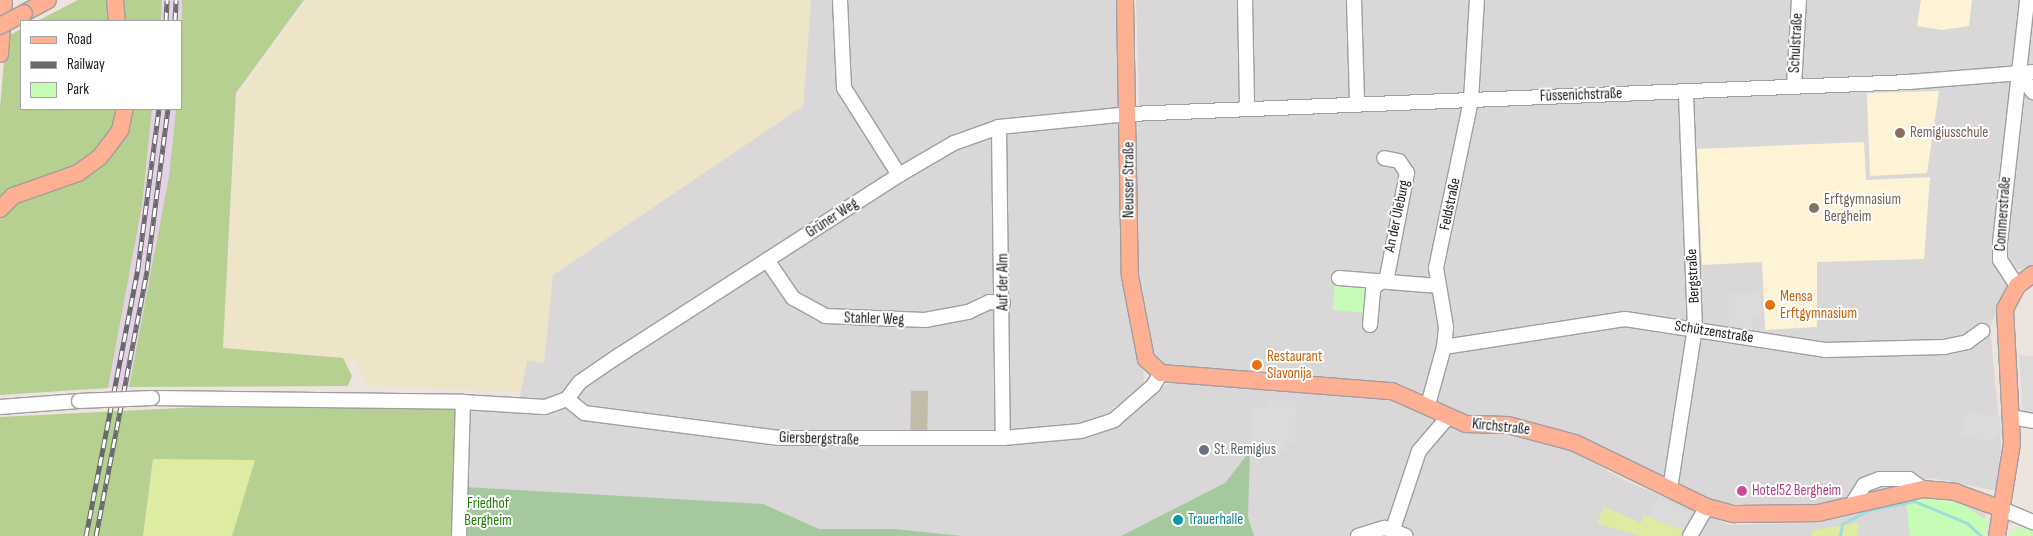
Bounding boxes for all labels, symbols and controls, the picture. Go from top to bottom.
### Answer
street label: Schulstraße [1785,13,1807,73]
legend [20,20,182,110]
text: Road [67,30,92,49]
text: Railway [67,55,105,74]
text: Park [67,80,89,99]
street label: Füssenichstraße [1540,85,1622,105]
place label: Remigiusschule [1910,124,1988,142]
marker: Remigiusschule [1894,127,1906,139]
street label: Neusser Straße [1120,142,1138,218]
street label: Feldstraße [1436,176,1464,232]
street label: Commerstraße [1991,176,2015,252]
street label: An der Üleburg [1381,178,1413,254]
place label: Erftgymnasium Bergheim [1824,190,1901,225]
street label: Grüner Weg [802,194,862,242]
marker: Erftgymnasium Bergheim [1808,202,1820,214]
street label: Bergstraße [1683,248,1703,304]
street label: Auf der Alm [994,253,1012,311]
place label: Mensa Erftgymnasium [1780,287,1857,322]
marker: Mensa Erftgymnasium [1764,299,1776,311]
street label: Stahler Weg [844,309,904,329]
street label: Schützenstraße [1673,317,1755,347]
place label: Restaurant Slavonija [1267,347,1323,382]
marker: Restaurant Slavonija [1251,359,1263,371]
street label: Kirchstraße [1471,415,1531,439]
street label: Giersbergstraße [779,429,859,449]
place label: St. Remigius [1214,441,1276,459]
marker: St. Remigius [1198,444,1210,456]
place label: Hotel52 Bergheim [1752,482,1841,500]
marker: Hotel52 Bergheim [1736,485,1748,497]
park label: Friedhof Bergheim [464,494,512,529]
place label: Trauerhalle [1188,511,1243,529]
marker: Trauerhalle [1172,514,1184,526]

